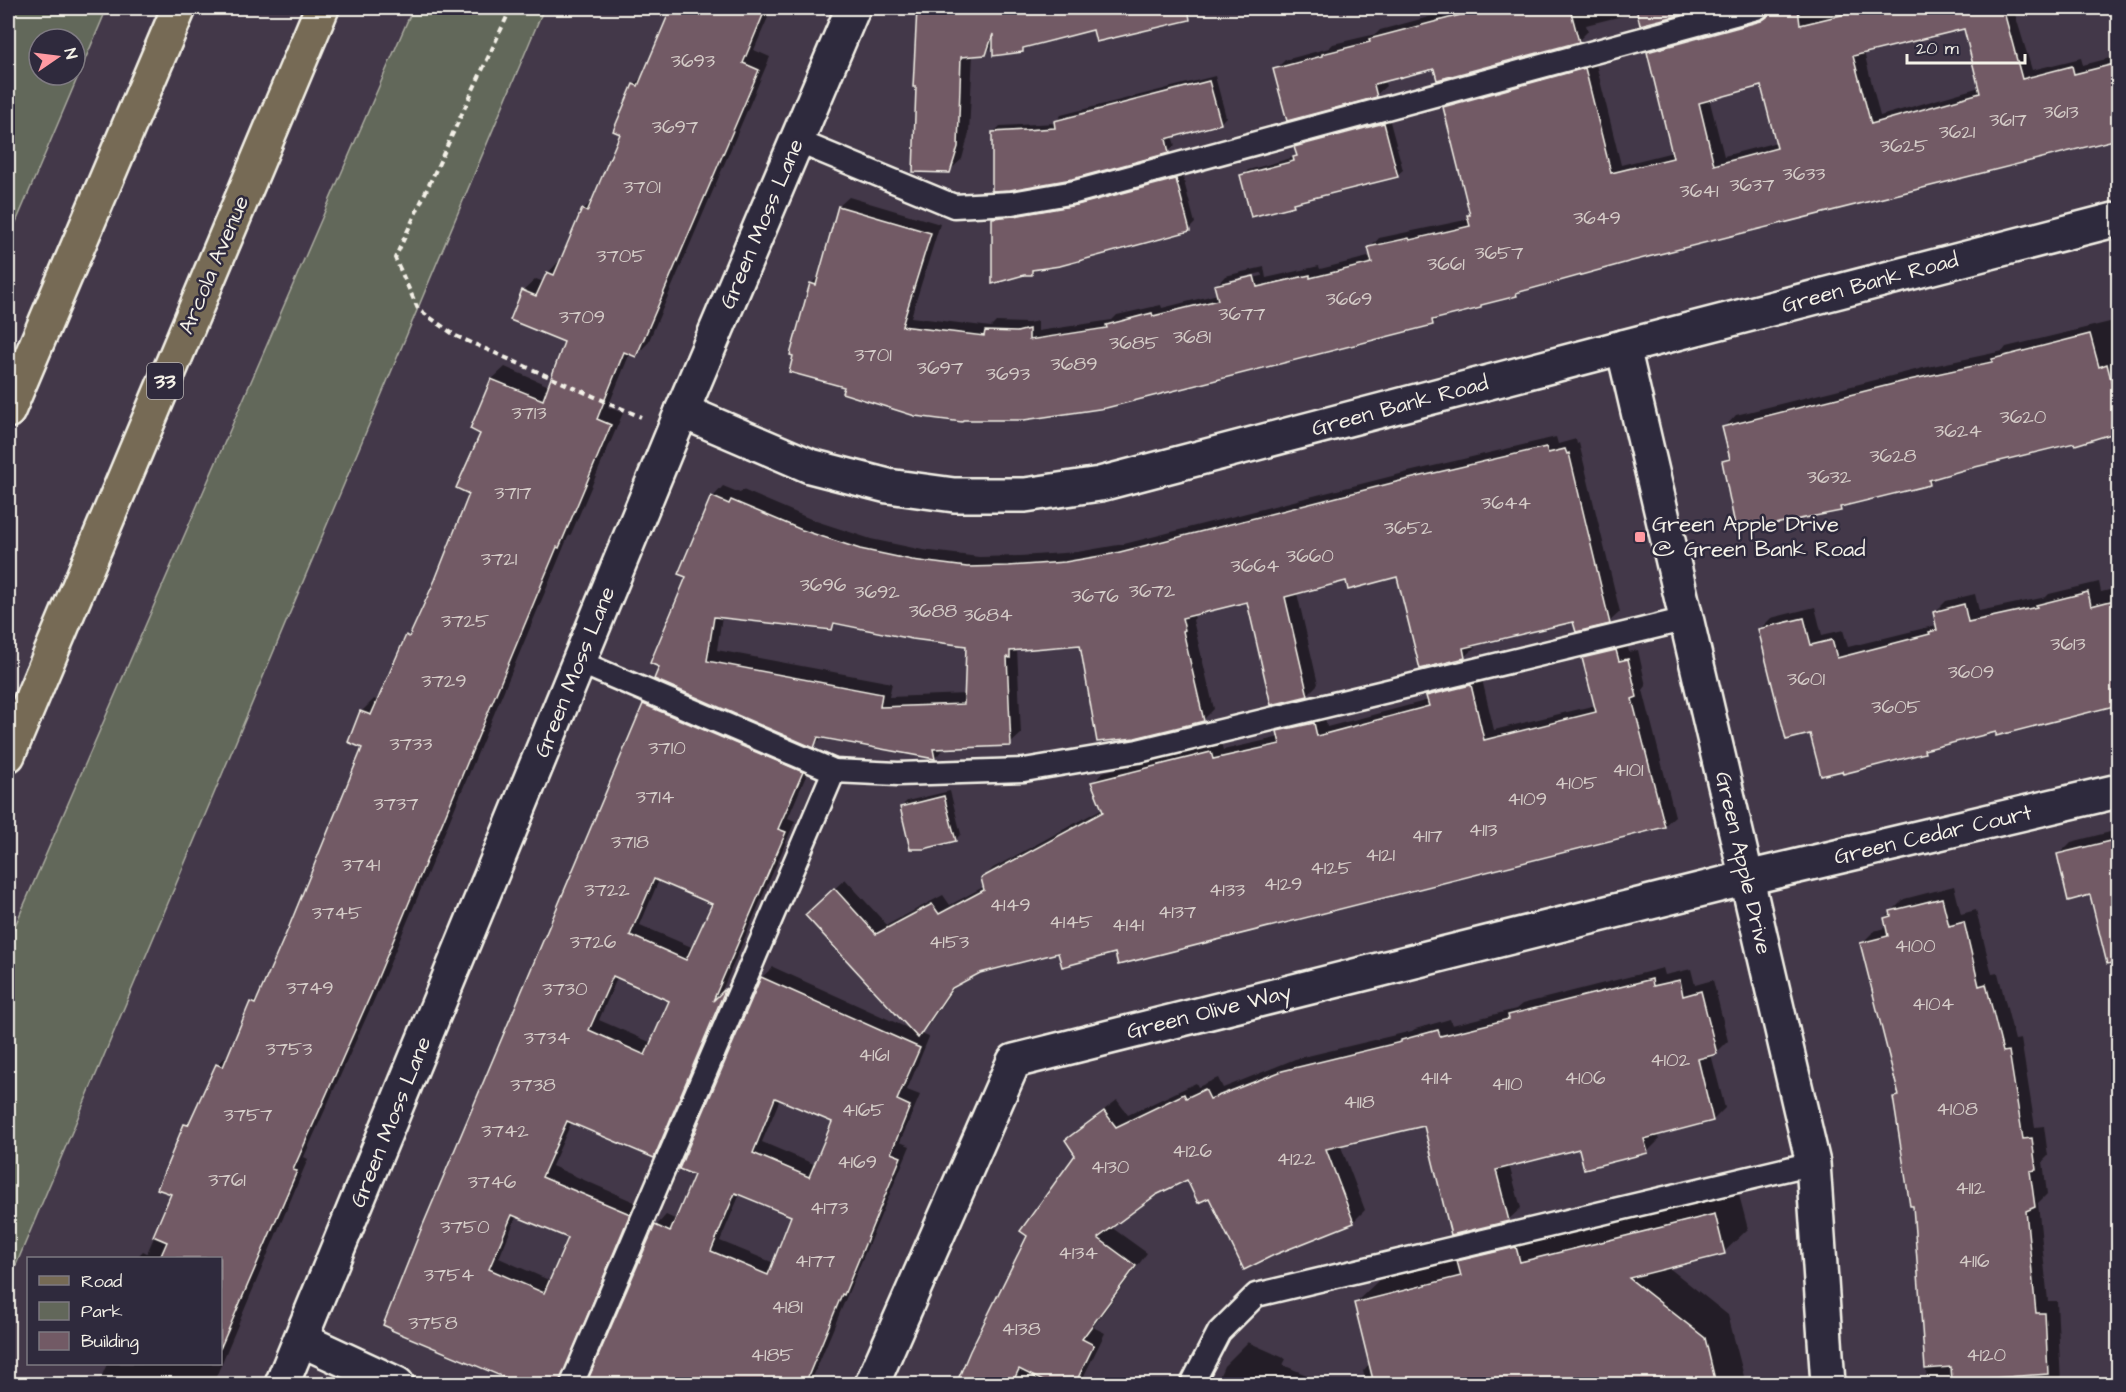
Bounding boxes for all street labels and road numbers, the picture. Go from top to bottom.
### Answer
street label: Green Moss Lane [712,134,812,314]
street label: Arcola Avenue [171,191,257,339]
street label: Green Bank Road [1778,245,1962,321]
road number: 33 [147,363,183,399]
street label: Green Bank Road [1308,368,1492,444]
street label: Green Moss Lane [527,582,623,762]
street label: Green Apple Drive [1707,769,1779,958]
street label: Green Cedar Court [1831,797,2035,873]
street label: Green Olive Way [1123,977,1295,1048]
street label: Green Moss Lane [343,1032,439,1212]

